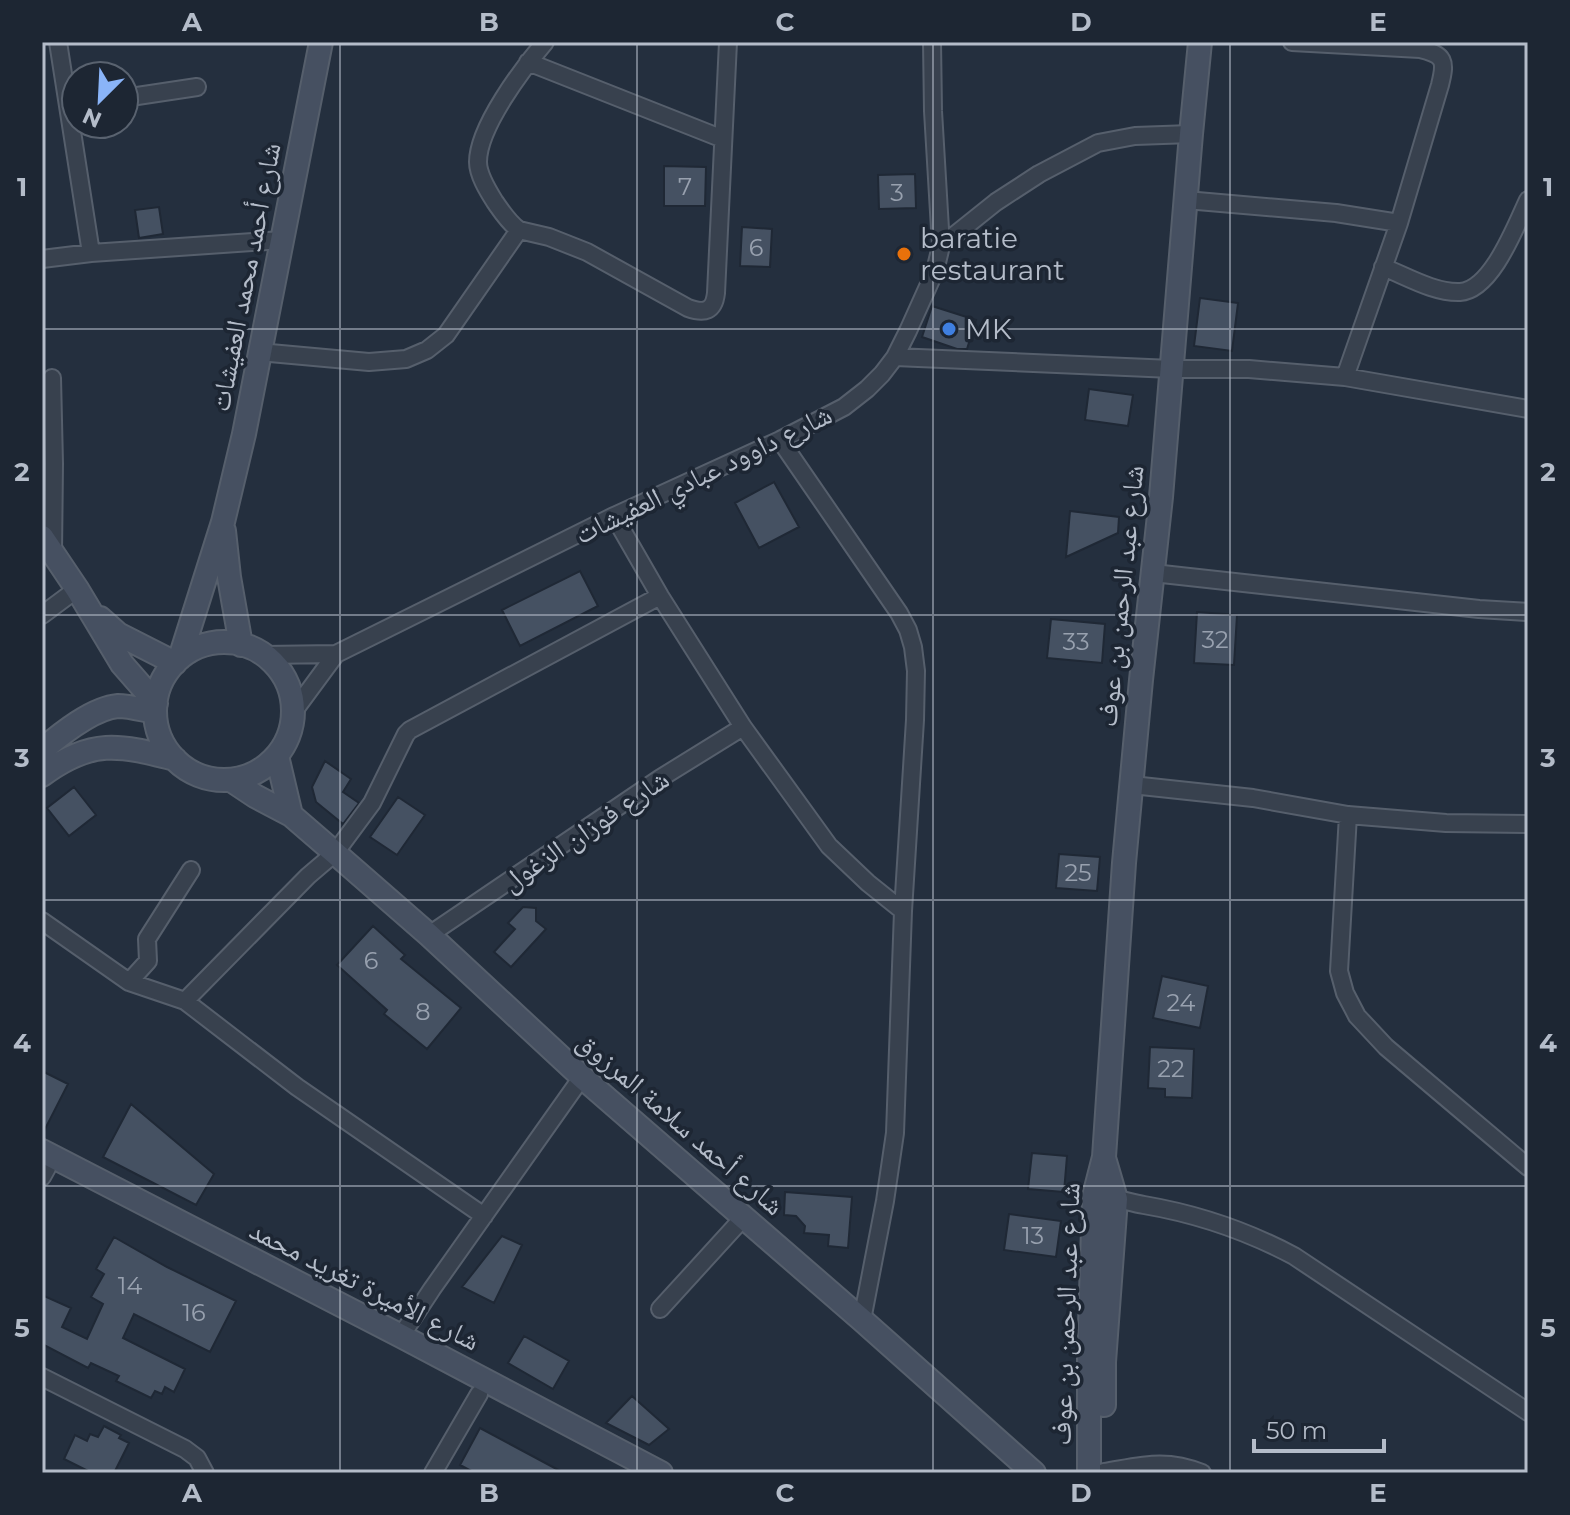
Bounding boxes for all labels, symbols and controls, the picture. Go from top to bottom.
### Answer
text: A [181,6,203,38]
text: B [479,6,499,38]
text: C [776,6,795,38]
text: D [1070,6,1092,38]
text: E [1369,6,1387,38]
north arrow [60,60,140,140]
text: N [78,102,106,134]
street label: شارع أحمد محمد العفيشات [202,140,289,415]
text: 1 [17,171,27,203]
text: 1 [1543,171,1553,203]
house number: 7 [678,172,692,201]
house number: 3 [890,178,904,207]
place label: baratie restaurant [920,221,1065,287]
house number: 6 [749,233,763,262]
marker: baratie restaurant [895,245,913,263]
place label: MK [965,312,1012,346]
marker: MK [940,320,958,338]
street label: شارع داوود عبادي العفيشات [569,397,840,557]
text: 2 [14,456,30,488]
text: 2 [1540,456,1556,488]
street label: شارع عبد الرحمن بن عوف [1089,463,1152,729]
house number: 32 [1201,625,1229,654]
house number: 33 [1063,627,1089,656]
text: 3 [13,742,30,774]
text: 3 [1539,742,1556,774]
street label: شارع فوزان الزغول [495,762,676,899]
house number: 25 [1064,858,1092,887]
house number: 6 [364,946,378,975]
house number: 24 [1167,988,1196,1017]
house number: 8 [415,997,431,1026]
street label: شارع أحمد سلامة المرزوق [570,1024,791,1223]
text: 4 [13,1027,31,1059]
text: 4 [1539,1027,1557,1059]
house number: 22 [1157,1054,1185,1083]
street label: شارع عبد الرحمن بن عوف [1043,1182,1088,1446]
street label: شارع الأميرة تغريد محمد [244,1212,486,1359]
house number: 13 [1022,1221,1044,1250]
house number: 14 [118,1271,142,1300]
house number: 16 [182,1298,206,1327]
text: 5 [14,1312,30,1344]
text: 5 [1540,1312,1556,1344]
scale bar [1254,1403,1384,1453]
text: 50 m [1266,1416,1327,1445]
text: A [181,1477,203,1509]
text: B [479,1477,499,1509]
text: C [776,1477,795,1509]
text: D [1070,1477,1092,1509]
text: E [1369,1477,1387,1509]

